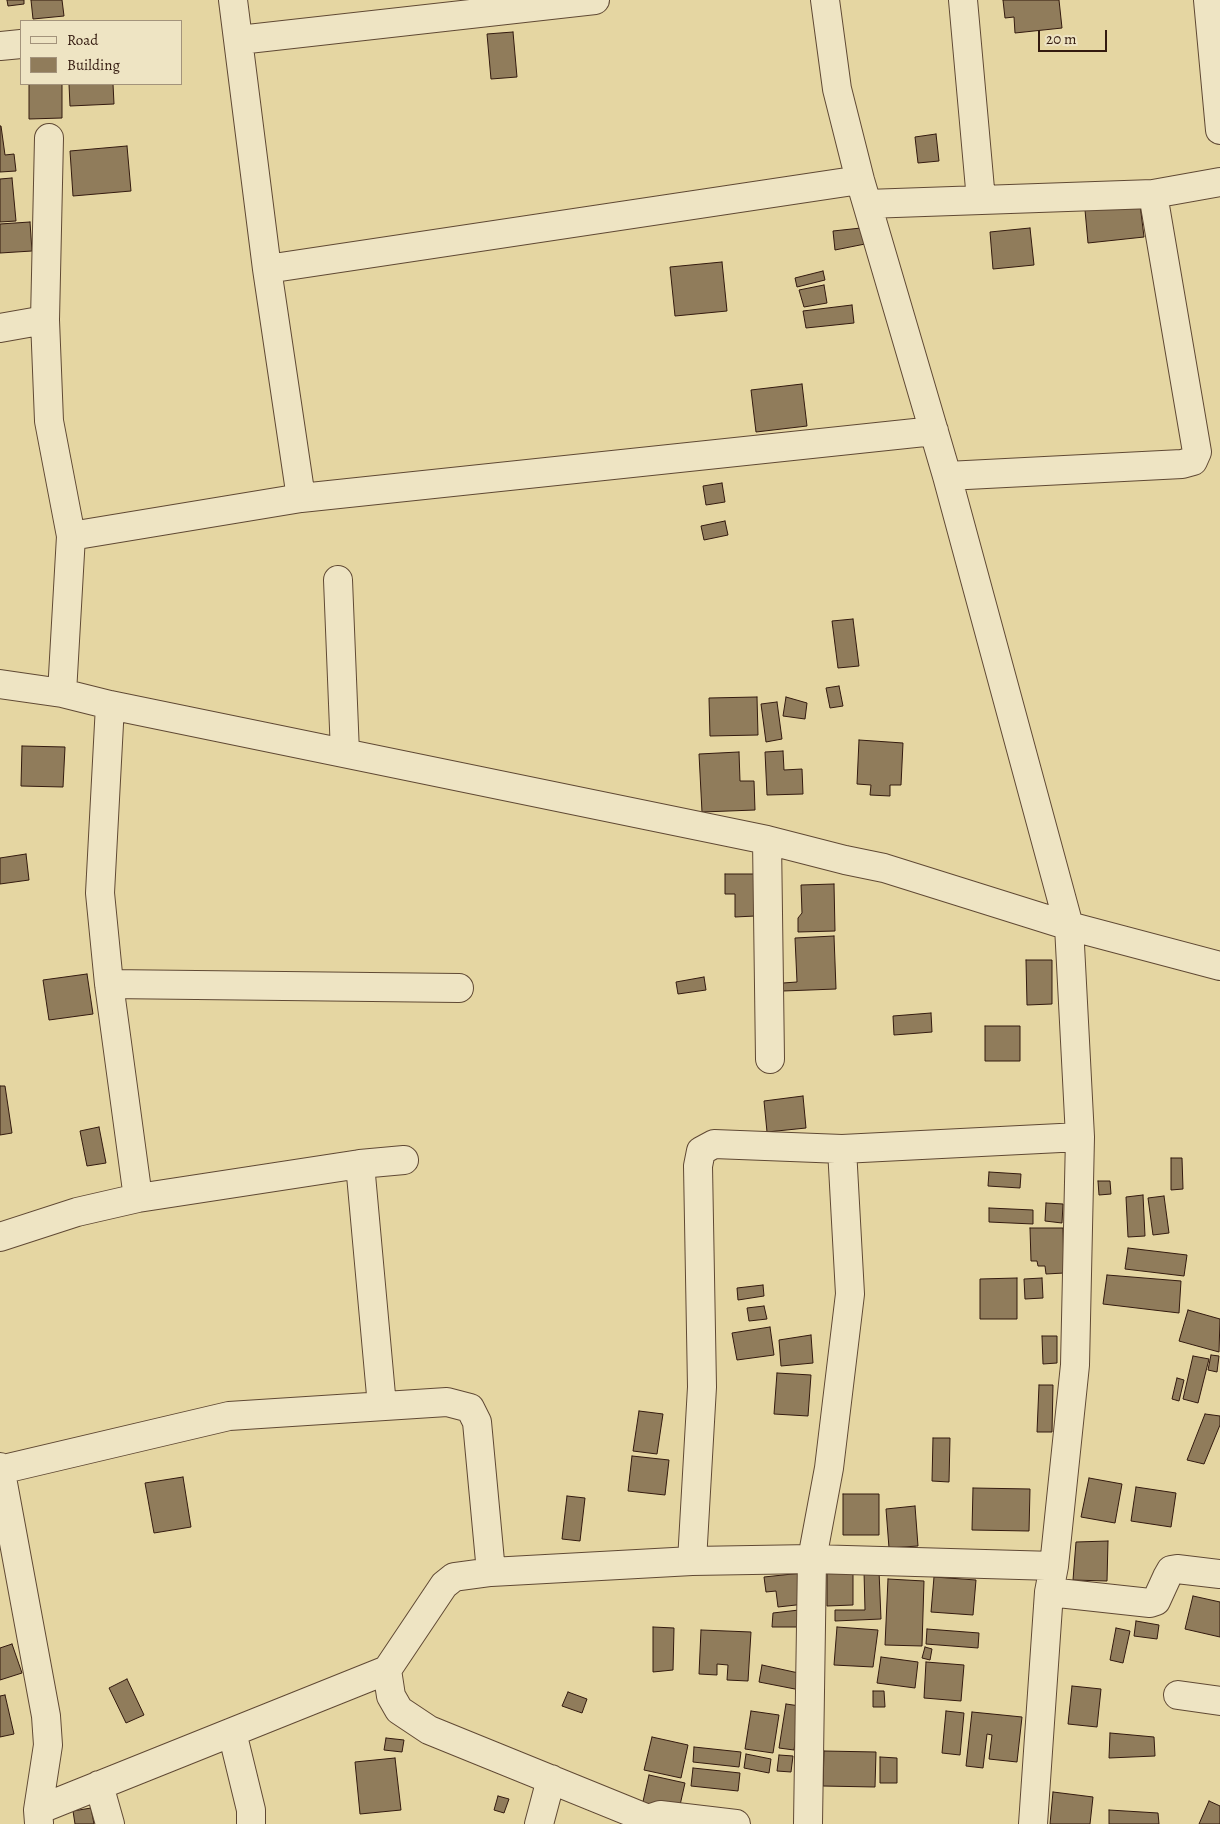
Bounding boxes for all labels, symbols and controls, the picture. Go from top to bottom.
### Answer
legend [20,20,182,85]
scale bar [1040,20,1109,52]
text: 20 m [1046,29,1077,49]
text: Road [67,30,98,50]
text: Building [67,55,120,75]

